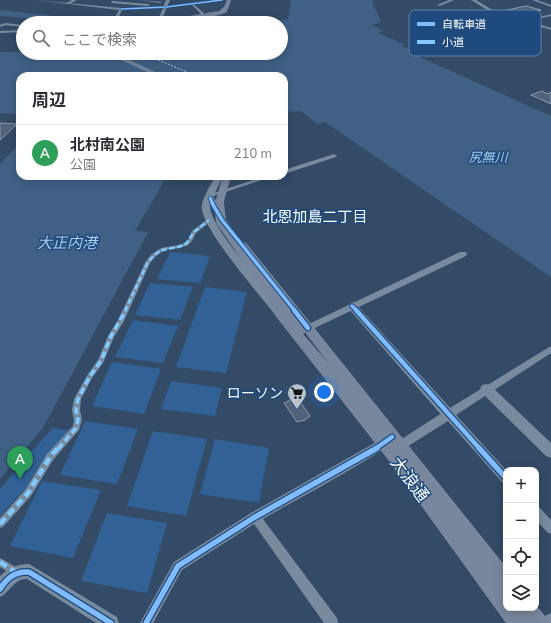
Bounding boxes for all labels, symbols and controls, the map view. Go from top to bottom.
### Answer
legend [409,10,541,56]
search box [16,16,288,60]
text: 自転車道 [442,17,486,31]
icon: search [30,27,52,49]
text: ここで検索 [62,30,137,49]
text: 小道 [442,35,464,49]
text: 周辺 [32,89,66,110]
text: 北村南公園 [70,135,145,154]
text: A [40,145,50,161]
text: 210 m [234,145,272,161]
water label: 尻無川 [468,149,509,165]
text: 公園 [70,156,96,172]
district label: 北恩加島二丁目 [262,207,368,226]
water label: 大正内港 [37,233,99,252]
supermarket icon: ローソン [286,382,308,410]
your location [314,382,334,402]
place label: ローソン [227,384,283,402]
pin: A [7,446,33,479]
street label: 大浪通 [387,452,434,505]
map controls [503,467,539,611]
button: + [503,467,539,503]
button: − [503,503,539,539]
button: locate [503,539,539,575]
button: layers [503,575,539,611]

